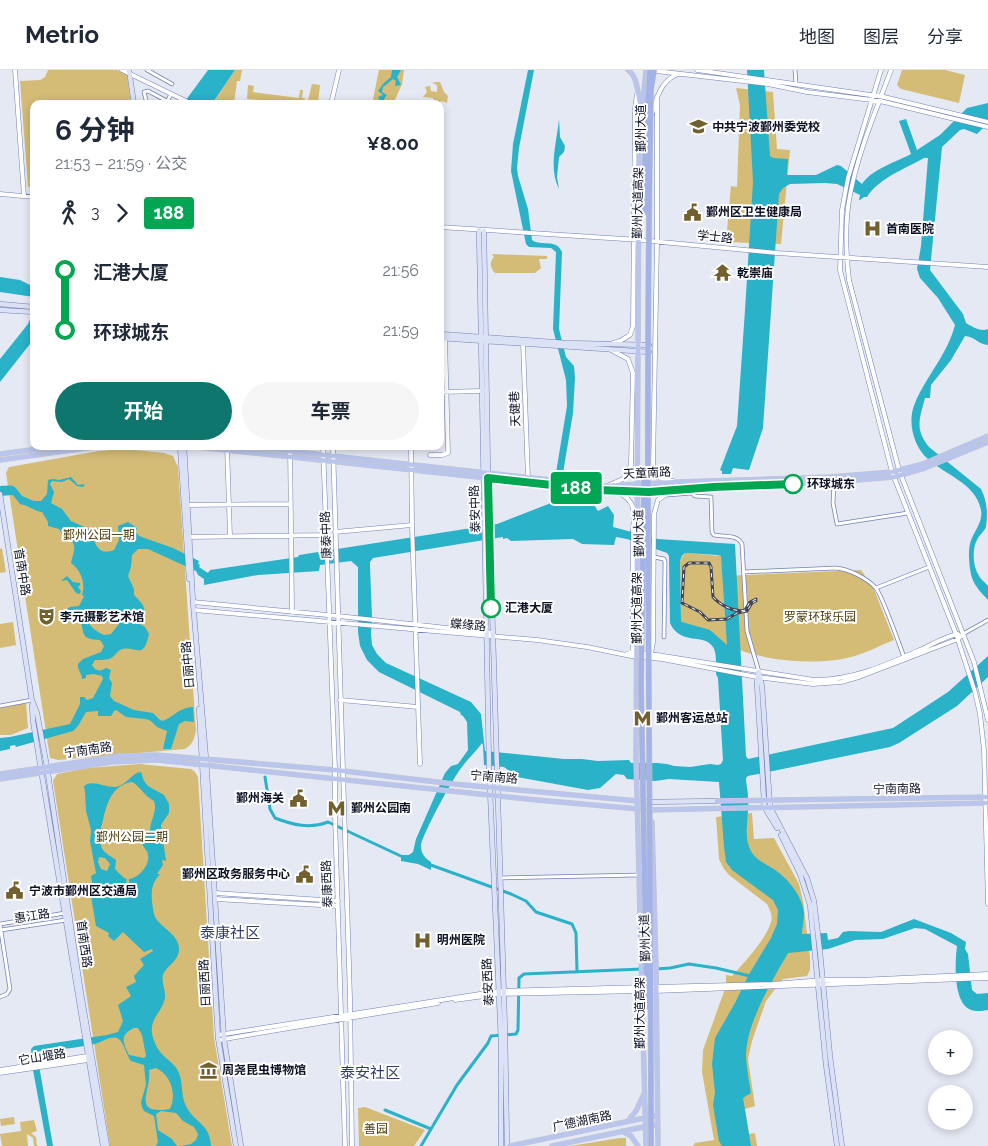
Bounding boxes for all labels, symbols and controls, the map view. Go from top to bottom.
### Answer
text: Metrio [25,20,99,49]
text: 地图 [799,26,835,47]
text: 图层 [863,26,899,47]
text: 分享 [927,26,963,47]
street label: 鄞州大道 [634,104,648,152]
text: 6 分钟 [55,114,135,147]
school or university icon: 中共宁波鄞州委党校 [688,117,708,137]
place label: 中共宁波鄞州委党校 [712,120,820,134]
text: ¥8.00 [366,132,419,154]
text: 21:53 – 21:59 · 公交 [55,154,187,173]
street label: 鄞州大道高架 [630,167,646,239]
icon: walk [55,199,83,227]
icon: forward [108,199,136,227]
text: 188 [154,202,184,223]
public building icon: 鄞州区卫生健康局 [682,202,702,222]
text: 3 [91,203,100,222]
place label: 鄞州区卫生健康局 [706,205,802,219]
hospital icon: 首南医院 [862,219,882,239]
place label: 首南医院 [886,222,934,236]
street label: 学士路 [696,228,734,246]
text: 汇港大厦 [93,261,169,283]
text: 21:56 [382,261,419,280]
temple icon: 乾崇庙 [713,263,733,283]
place label: 乾崇庙 [737,266,773,280]
text: 环球城东 [93,321,169,343]
text: 21:59 [383,321,419,340]
button: 开始 [55,382,232,440]
button: 车票 [242,382,419,440]
street label: 天健巷 [507,391,523,427]
street label: 天童南路 [623,465,671,481]
line badge: 188 [547,472,605,504]
marker: 环球城东 [783,474,803,494]
text: 188 [561,477,591,498]
place label: 环球城东 [807,477,855,491]
street label: 泰安中路 [467,485,483,533]
street label: 鄞州大道 [632,509,646,557]
street label: 康泰中路 [318,511,334,559]
park label: 鄞州公园一期 [63,528,135,542]
street label: 首南中路 [11,547,33,597]
street label: 鄞州大道高架 [630,572,644,644]
marker: 汇港大厦 [481,598,501,618]
place label: 汇港大厦 [505,601,553,615]
theatre icon: 李元摄影艺术馆 [36,607,56,627]
place label: 李元摄影艺术馆 [60,610,144,624]
park label: 罗蒙环球乐园 [784,610,856,624]
street label: 蝶缘路 [449,616,487,634]
street label: 日丽中路 [179,640,197,690]
metro station icon: 鄞州客运总站 [632,708,652,728]
place label: 鄞州客运总站 [656,711,728,725]
street label: 宁南南路 [63,740,113,760]
street label: 宁南南路 [469,768,519,786]
street label: 宁南南路 [873,782,921,796]
public building icon: 鄞州海关 [288,788,308,808]
place label: 鄞州海关 [236,791,284,805]
metro station icon: 鄞州公园南 [327,798,347,818]
place label: 鄞州公园南 [351,801,411,815]
park label: 鄞州公园二期 [96,830,168,844]
street label: 泰康西路 [319,860,335,908]
public building icon: 鄞州区政务服务中心 [294,864,314,884]
place label: 鄞州区政务服务中心 [182,867,290,881]
public building icon: 宁波市鄞州区交通局 [5,881,25,901]
place label: 宁波市鄞州区交通局 [29,884,137,898]
street label: 惠江路 [13,906,51,926]
street label: 鄞州大道 [637,914,653,962]
street label: 首南西路 [74,919,94,969]
district label: 泰康社区 [200,924,260,942]
hospital icon: 明州医院 [413,930,433,950]
place label: 明州医院 [437,933,485,947]
street label: 泰安西路 [480,958,496,1006]
street label: 日丽西路 [197,959,213,1007]
street label: 鄞州大道高架 [633,977,647,1049]
map controls [928,1030,973,1130]
button: + [928,1030,973,1075]
street label: 它山堰路 [17,1046,67,1068]
museum icon: 周尧昆虫博物馆 [198,1060,218,1080]
place label: 周尧昆虫博物馆 [222,1063,306,1077]
district label: 泰安社区 [340,1064,400,1082]
button: − [928,1085,973,1130]
street label: 广德湖南路 [551,1108,613,1134]
park label: 善园 [364,1122,388,1136]

